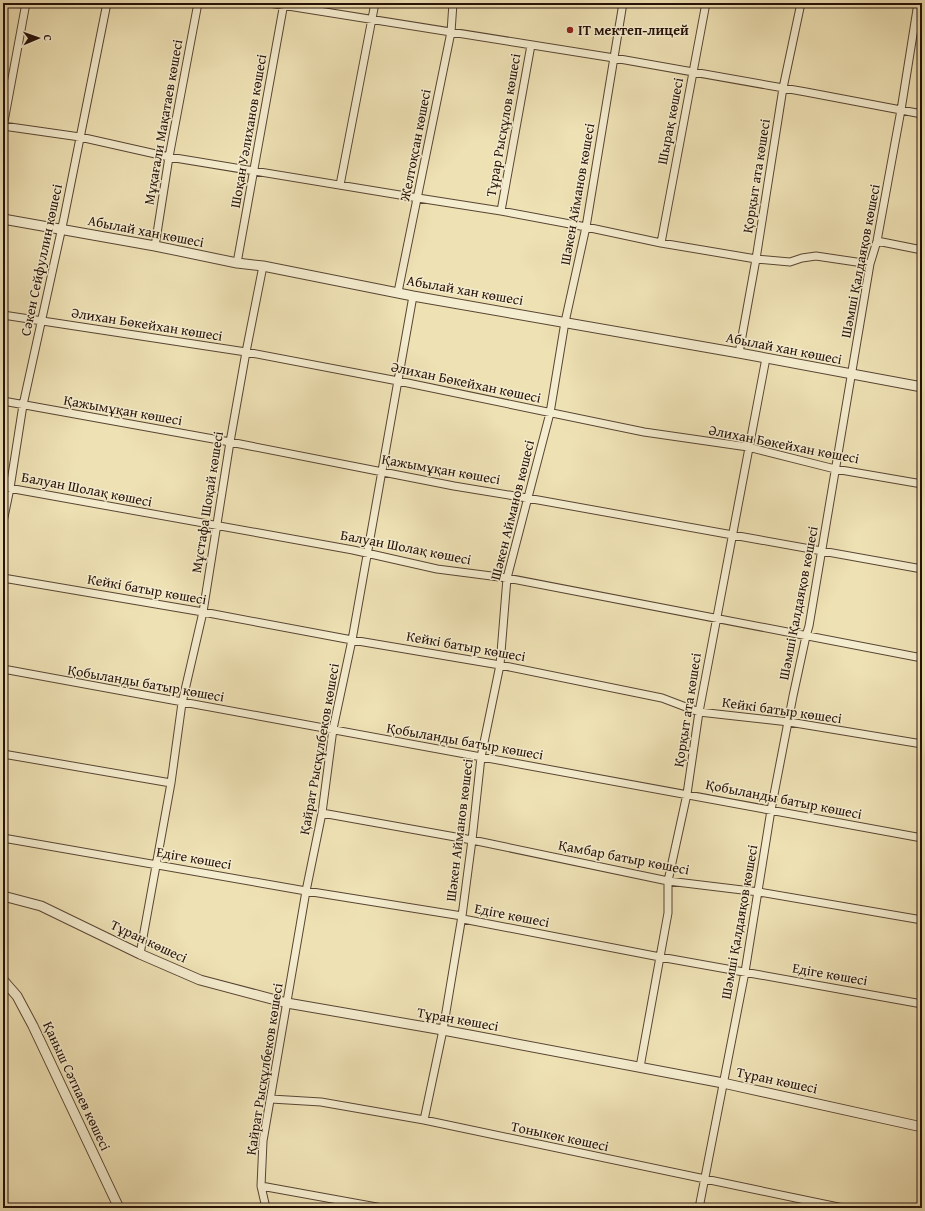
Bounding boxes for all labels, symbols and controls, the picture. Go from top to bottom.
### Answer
north arrow [18,18,58,58]
place label: IT мектеп-лицей [578,20,689,40]
marker: IT мектеп-лицей [565,25,575,35]
text: С [40,34,56,41]
street label: Мұқағали Мақатаев көшесі [139,38,187,206]
street label: Шоқан Уәлиханов көшесі [225,52,271,210]
street label: Тұрар Рысқұлов көшесі [481,52,525,198]
street label: Шырақ көшесі [652,76,688,166]
street label: Желтоқсан көшесі [394,87,436,204]
street label: Қорқыт ата көшесі [737,117,775,235]
street label: Шәкен Айманов көшесі [555,121,599,267]
street label: Сәкен Сейфуллин көшесі [15,182,67,338]
street label: Шәмші Қалдаяқов көшесі [835,182,885,340]
street label: Абылай хан көшесі [86,210,206,252]
street label: Абылай хан көшесі [405,270,525,310]
street label: Әлихан Бөкейхан көшесі [70,302,224,346]
street label: Абылай хан көшесі [724,327,844,369]
street label: Әлихан Бөкейхан көшесі [389,356,543,408]
street label: Қажымұқан көшесі [62,390,184,430]
street label: Әлихан Бөкейхан көшесі [707,420,861,468]
street label: Мұстафа Шоқай көшесі [186,430,228,574]
street label: Шәкен Айманов көшесі [485,438,539,582]
street label: Қажымұқан көшесі [380,449,502,489]
street label: Балуан Шолақ көшесі [20,467,154,512]
street label: Шәмші Қалдаяқов көшесі [773,524,823,682]
street label: Балуан Шолақ көшесі [339,525,473,570]
street label: Кейкі батыр көшесі [86,569,208,609]
street label: Кейкі батыр көшесі [405,626,527,666]
street label: Қорқыт ата көшесі [668,651,706,769]
street label: Қобыланды батыр көшесі [66,659,226,707]
street label: Қайрат Рысқұлбеков көшесі [294,662,344,836]
street label: Кейкі батыр көшесі [721,692,843,728]
street label: Қобыланды батыр көшесі [385,717,545,765]
street label: Шәкен Айманов көшесі [440,757,478,903]
street label: Қобыланды батыр көшесі [704,774,864,824]
street label: Қамбар батыр көшесі [557,835,691,880]
street label: Едіге көшесі [155,842,233,874]
street label: Шәмші Қалдаяқов көшесі [716,843,762,1001]
street label: Едіге көшесі [473,898,551,932]
street label: Тұран көшесі [107,915,191,968]
street label: Едіге көшесі [791,958,869,990]
street label: Қайрат Рысқұлбеков көшесі [241,981,287,1156]
street label: Тұран көшесі [416,1002,500,1036]
street label: Қаныш Сәтпаев көшесі [38,1018,116,1154]
street label: Тұран көшесі [735,1062,819,1098]
street label: Тоныкөк көшесі [509,1116,611,1156]

